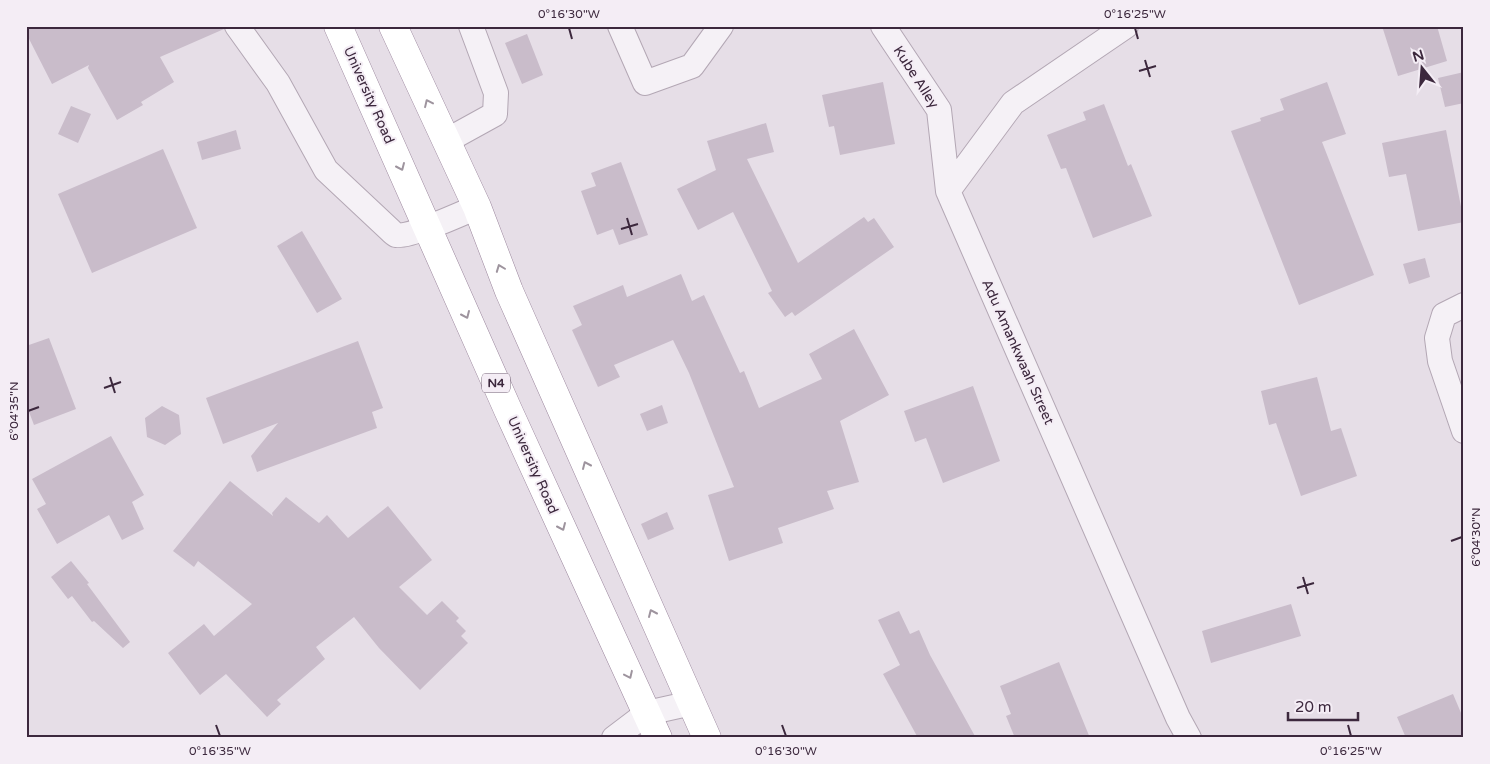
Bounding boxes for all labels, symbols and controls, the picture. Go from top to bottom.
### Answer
text: 0°16'30"W [538,7,600,21]
text: 0°16'25"W [1104,7,1166,21]
north arrow [1398,42,1448,92]
street label: Kube Alley [890,43,943,112]
street label: University Road [340,44,398,146]
text: N [1410,46,1426,66]
one-way arrow [424,99,435,108]
one-way arrow [395,162,405,171]
one-way arrow [496,264,506,272]
street label: Adu Amankwaah Street [978,277,1058,428]
one-way arrow [460,310,471,319]
road number: N4 [482,373,510,392]
text: 6°04'35"N [7,381,21,441]
street label: University Road [504,414,562,516]
one-way arrow [582,461,593,470]
text: 6°04'30"N [1469,507,1483,567]
one-way arrow [555,522,565,531]
one-way arrow [648,609,659,618]
one-way arrow [623,670,634,679]
scale bar [1288,689,1358,721]
text: 20 m [1295,698,1332,716]
text: 0°16'35"W [189,744,251,758]
text: 0°16'30"W [755,744,817,758]
text: 0°16'25"W [1320,744,1382,758]

